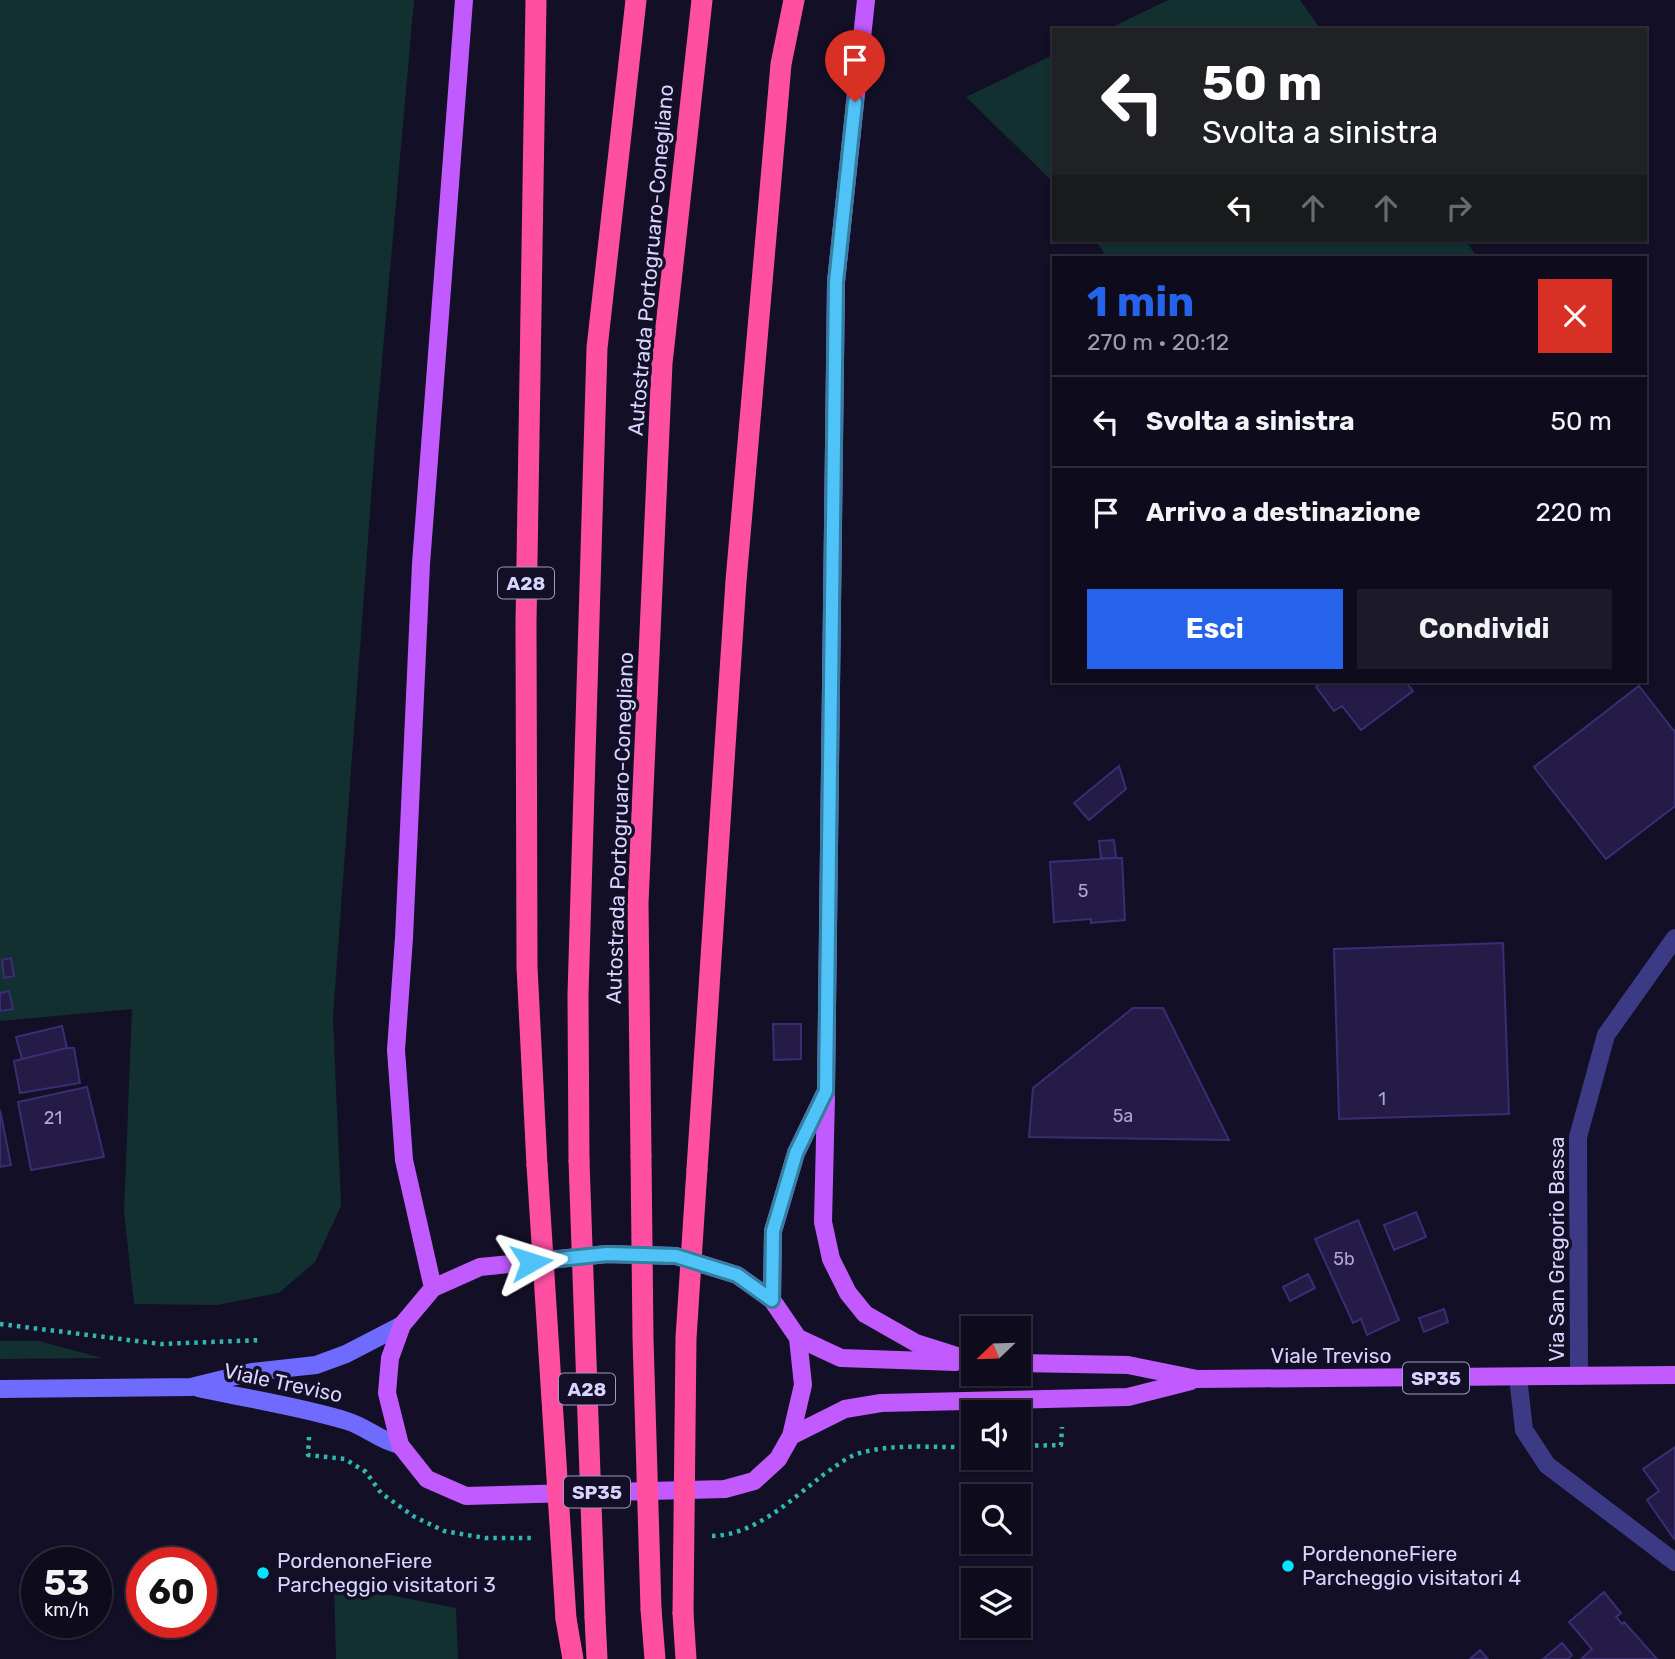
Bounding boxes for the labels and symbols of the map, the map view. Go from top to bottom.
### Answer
pin [825,30,885,102]
street label: Autostrada Portogruaro-Conegliano [623,83,678,437]
road number: A28 [498,568,554,598]
street label: Autostrada Portogruaro-Conegliano [601,651,638,1005]
house number: 5 [1078,880,1088,902]
house number: 1 [1378,1088,1386,1110]
house number: 5a [1113,1105,1133,1127]
house number: 21 [44,1107,62,1129]
street label: Via San Gregorio Bassa [1544,1136,1569,1362]
position arrow [494,1225,568,1299]
house number: 5b [1333,1248,1355,1270]
north arrow [961,1316,1031,1386]
street label: Viale Treviso [1271,1343,1391,1368]
street label: Viale Treviso [221,1358,345,1407]
road number: SP35 [1403,1362,1469,1394]
road number: A28 [559,1373,615,1404]
road number: SP35 [564,1476,630,1508]
place label: PordenoneFiere Parcheggio visitatori 4 [1302,1541,1521,1590]
speed limit sign: 60 [126,1547,217,1638]
place label: PordenoneFiere Parcheggio visitatori 3 [277,1548,496,1597]
marker: PordenoneFiere Parcheggio visitatori 4 [1280,1558,1296,1574]
marker: PordenoneFiere Parcheggio visitatori 3 [255,1565,271,1581]

